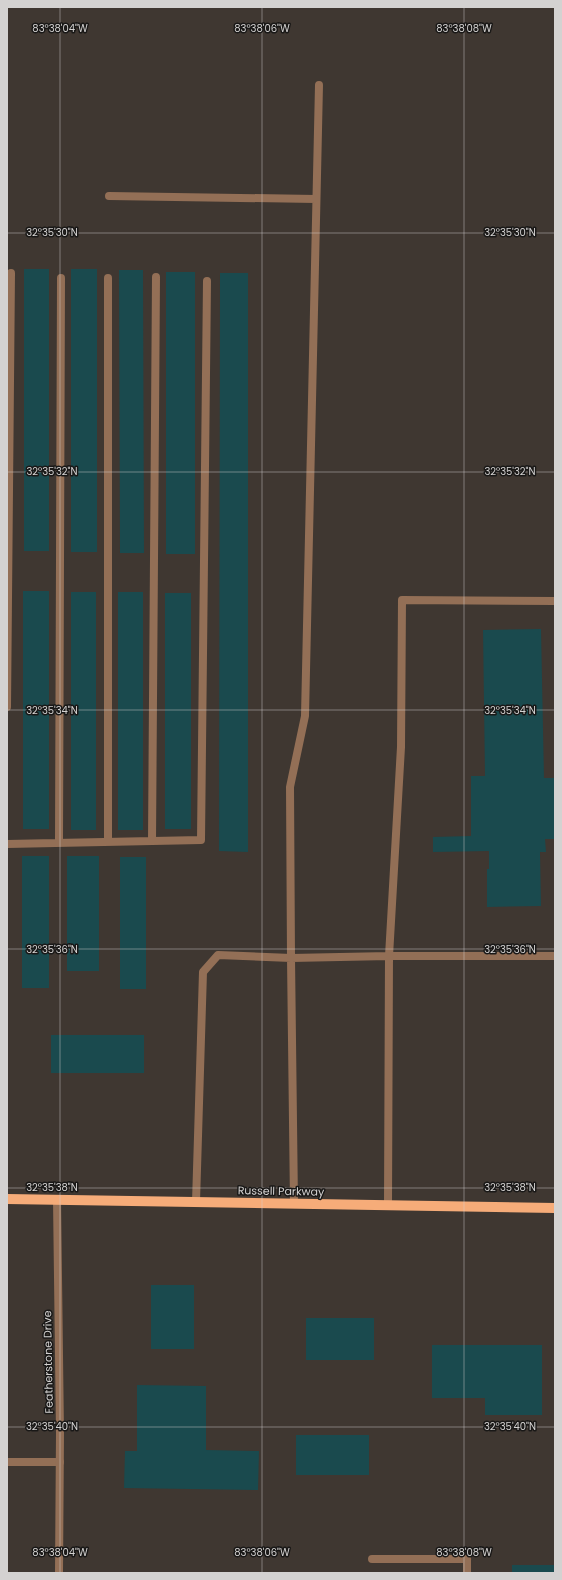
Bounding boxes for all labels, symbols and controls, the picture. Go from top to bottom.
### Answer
text: 83°38'04"W [32,21,88,36]
text: 83°38'06"W [234,21,290,36]
text: 83°38'08"W [436,21,492,36]
text: 32°35'30"N [26,225,78,240]
text: 32°35'30"N [484,225,536,240]
text: 32°35'32"N [26,464,78,479]
text: 32°35'32"N [484,464,536,479]
text: 32°35'34"N [26,703,78,718]
text: 32°35'34"N [484,703,536,718]
text: 32°35'36"N [26,942,78,957]
text: 32°35'36"N [484,942,536,957]
text: 32°35'38"N [26,1180,78,1195]
text: 32°35'38"N [484,1180,536,1195]
street label: Russell Parkway [238,1182,325,1200]
street label: Featherstone Drive [39,1310,57,1414]
text: 32°35'40"N [26,1419,78,1434]
text: 32°35'40"N [484,1419,536,1434]
text: 83°38'04"W [32,1545,88,1560]
text: 83°38'06"W [234,1545,290,1560]
text: 83°38'08"W [436,1545,492,1560]

